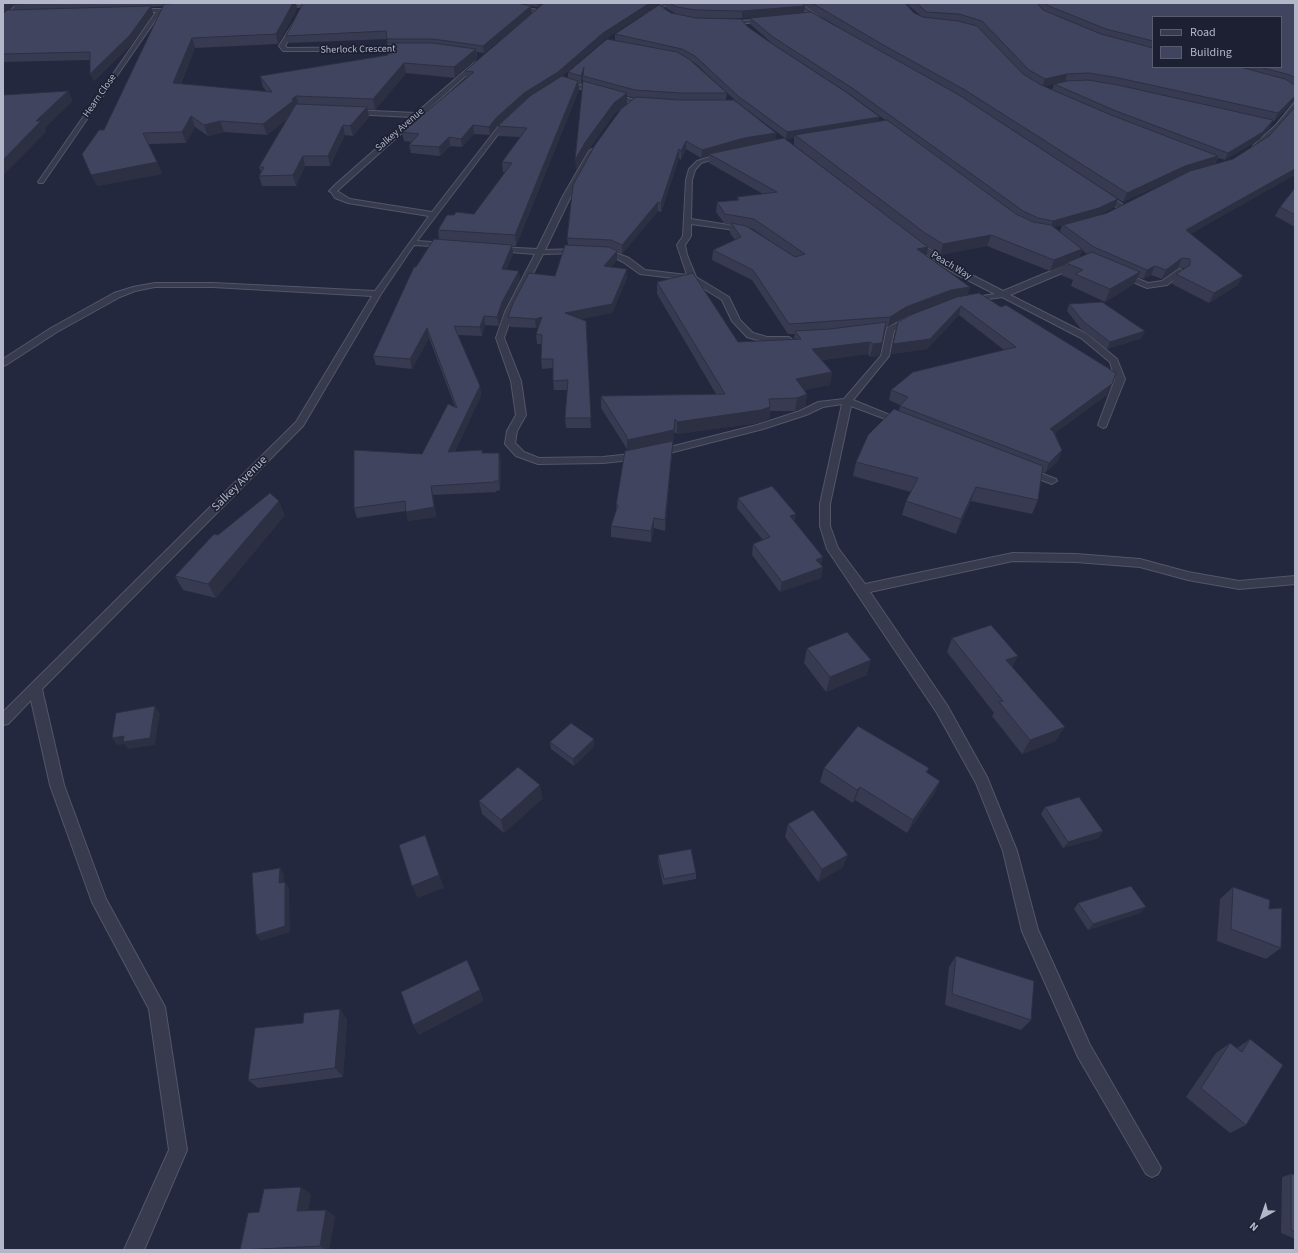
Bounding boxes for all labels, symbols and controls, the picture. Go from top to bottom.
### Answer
legend [1152,16,1282,68]
text: Road [1190,24,1216,41]
street label: Sherlock Crescent [320,43,396,57]
text: Building [1190,44,1232,61]
street label: Hearn Close [81,72,119,120]
street label: Salkey Avenue [373,106,427,154]
street label: Peach Way [929,249,973,283]
street label: Salkey Avenue [209,453,271,515]
north arrow [1242,1197,1282,1237]
text: N [1246,1218,1262,1235]

